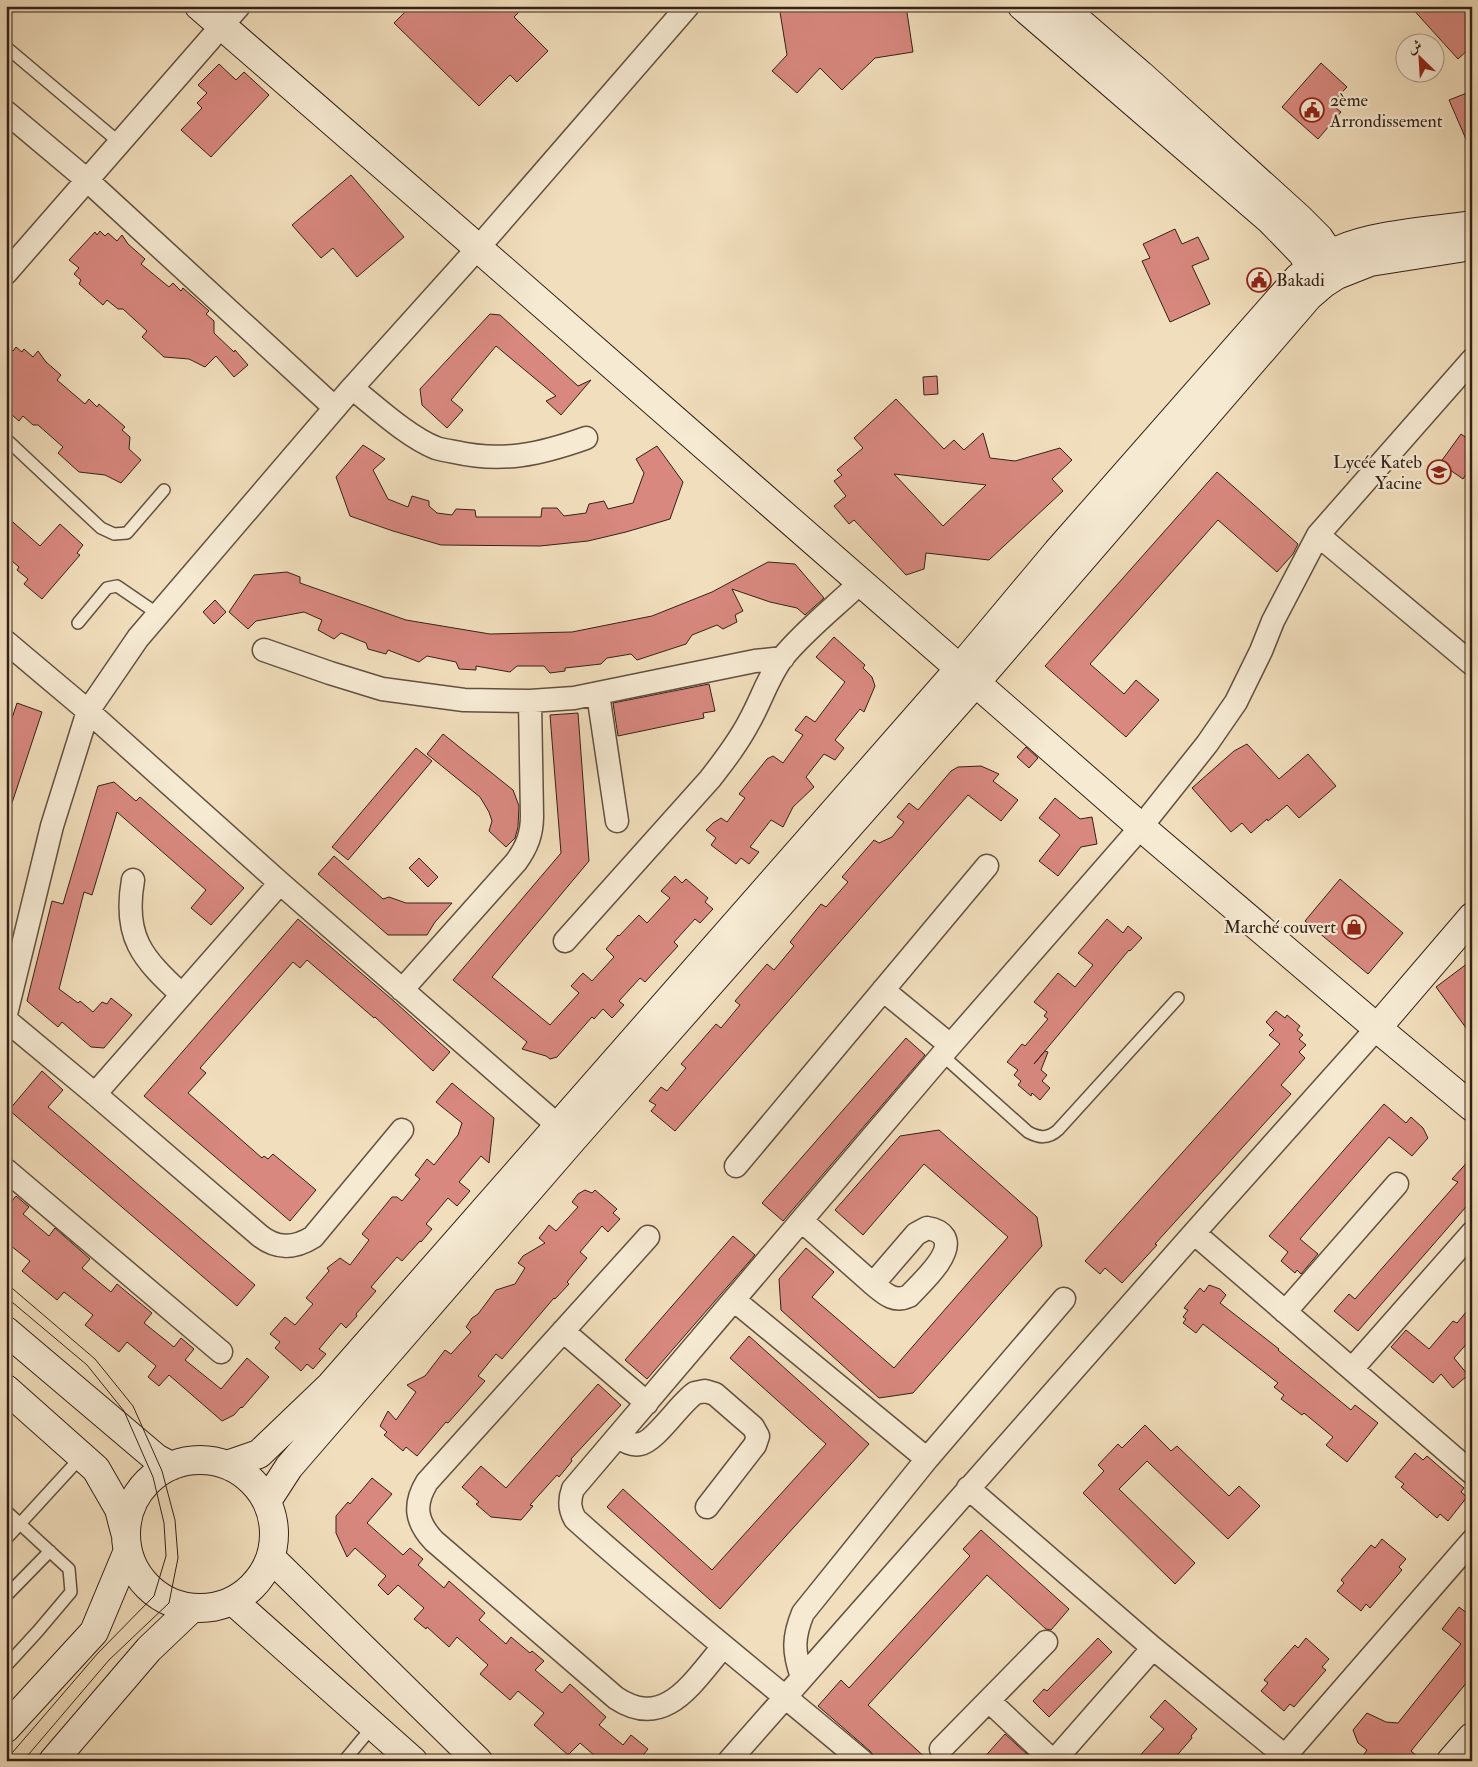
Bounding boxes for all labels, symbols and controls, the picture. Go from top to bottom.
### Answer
north arrow [1396,32,1446,82]
text: ش [1405,36,1425,57]
place label: 2ème Arrondissement [1329,89,1443,133]
public building icon: 2ème Arrondissement [1299,97,1325,123]
public building icon: Bakadi [1246,267,1272,293]
place label: Bakadi [1276,269,1325,292]
place label: Lycée Kateb Yacine [1333,451,1422,495]
school or university icon: Lycée Kateb Yacine [1426,459,1452,485]
shop icon: Marché couvert [1341,914,1367,940]
place label: Marché couvert [1224,916,1336,939]

